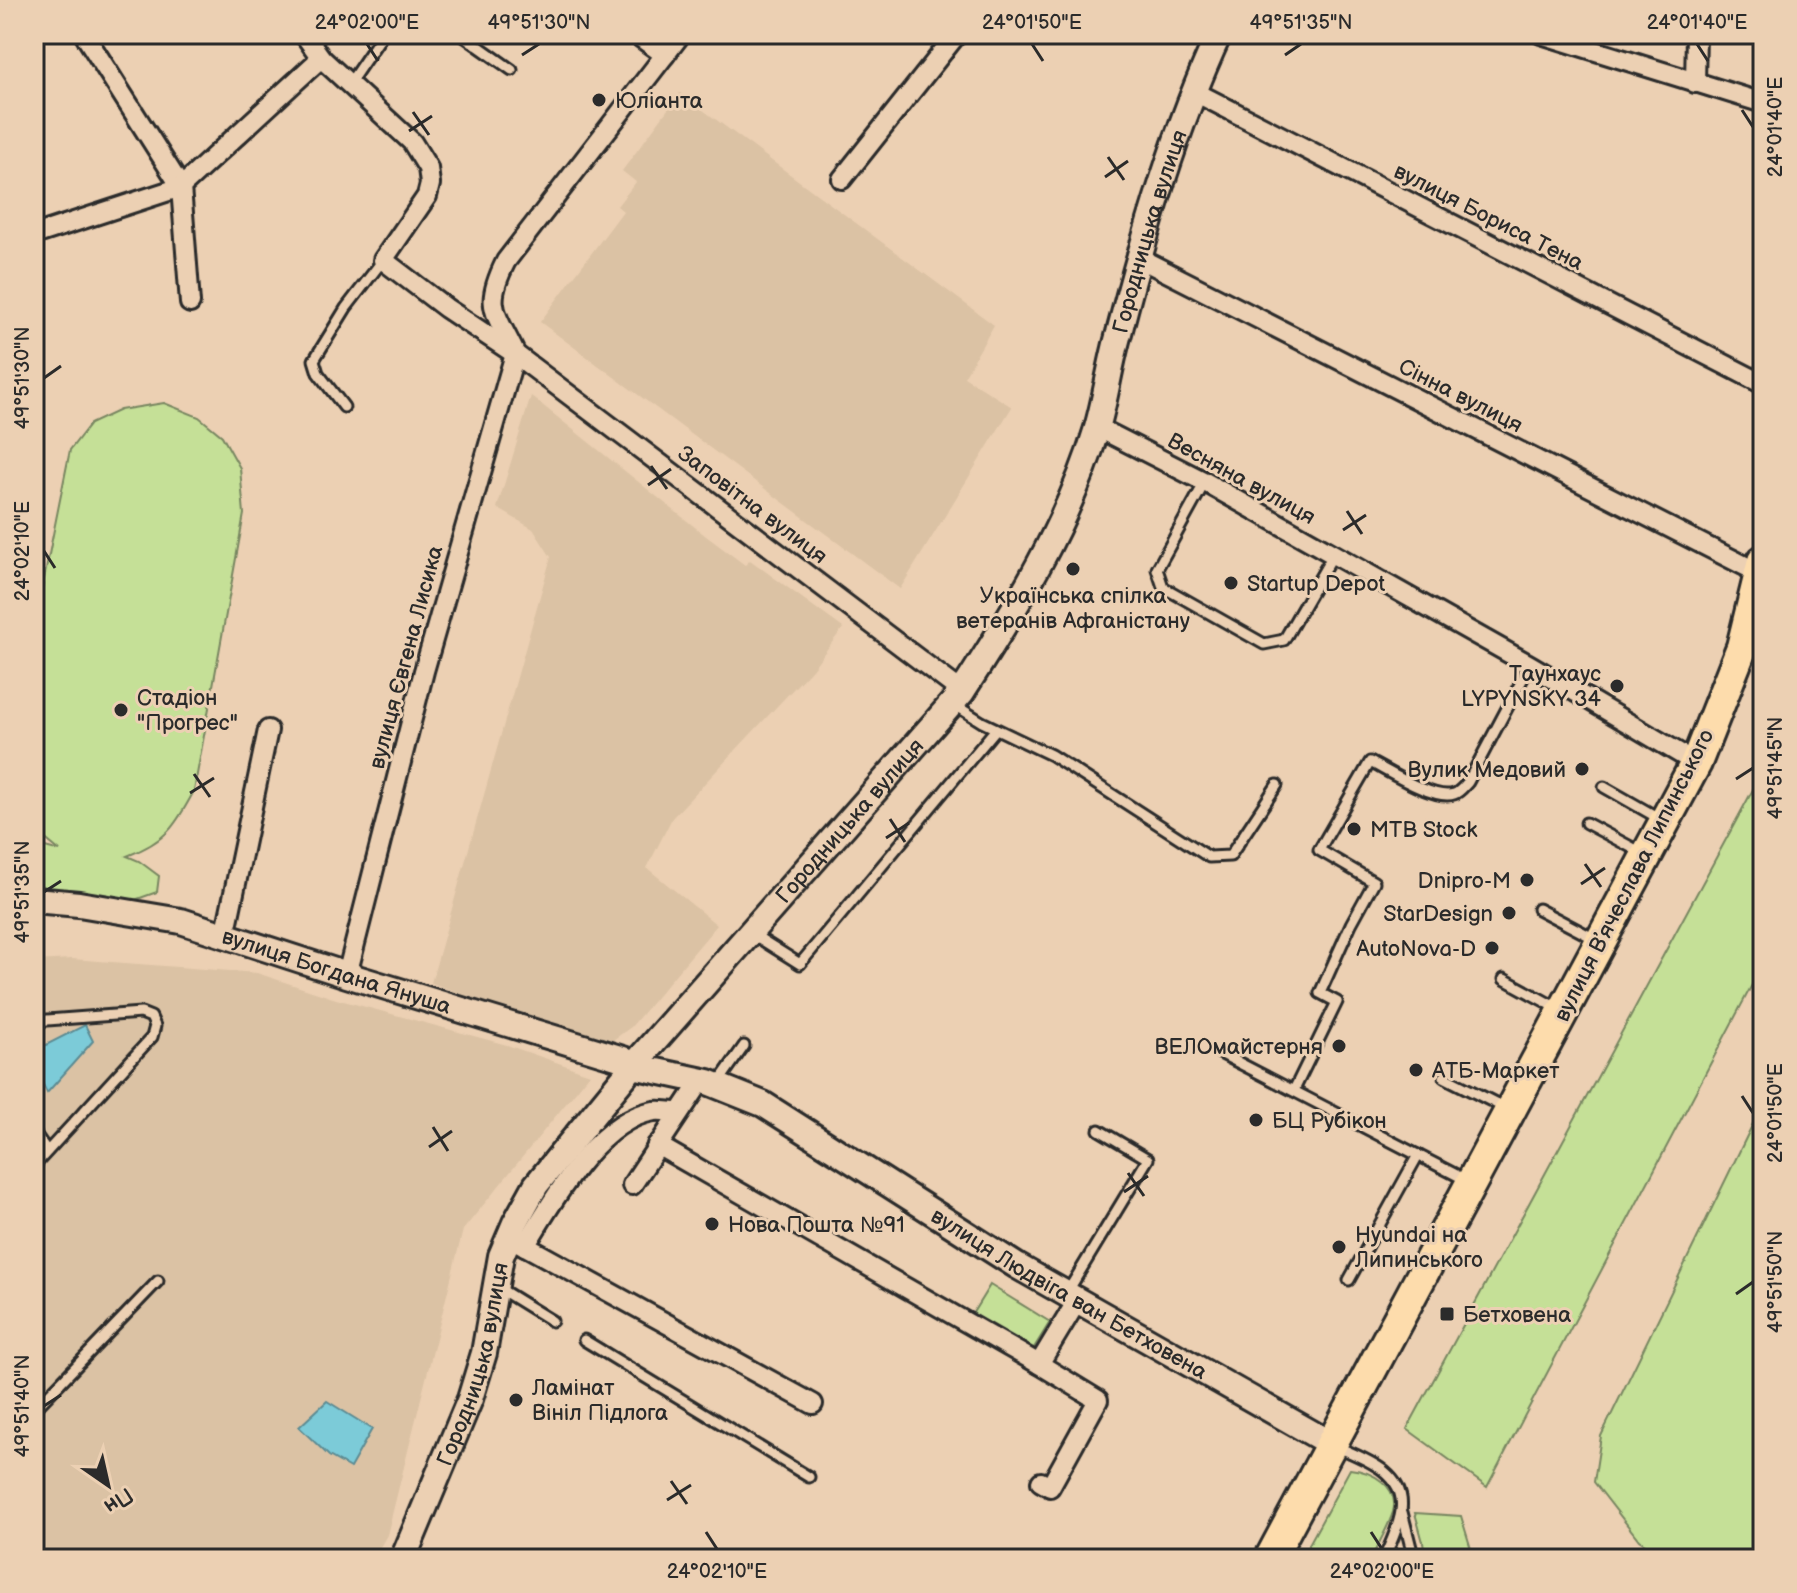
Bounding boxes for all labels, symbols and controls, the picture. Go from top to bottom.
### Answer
text: 24°02'00"E [315,11,419,35]
text: 49°51'30"N [487,11,591,35]
text: 24°01'50"E [982,11,1082,35]
text: 49°51'35"N [1250,11,1352,35]
text: 24°01'40"E [1647,11,1747,35]
text: 24°01'40"E [1764,77,1788,177]
place label: Юліанта [615,88,703,115]
marker: Юліанта [590,91,608,109]
street label: Городницька вулиця [1108,126,1194,336]
street label: вулиця Бориса Тена [1389,158,1588,277]
text: 49°51'30"N [11,326,35,430]
street label: Сінна вулиця [1394,353,1527,439]
street label: Весняна вулиця [1163,428,1320,531]
street label: Заповітна вулиця [672,440,832,570]
text: 24°02'10"E [11,501,35,601]
street label: вулиця Євгена Лисика [364,543,449,772]
marker: Українська спілка ветеранів Афганістану [1064,560,1082,578]
place label: Startup Depot [1247,571,1385,598]
marker: Startup Depot [1222,574,1240,592]
place label: Українська спілка ветеранів Афганістану [956,583,1190,635]
place label: Таунхаус LYPYNSKY 34 [1461,661,1602,713]
marker: Таунхаус LYPYNSKY 34 [1608,677,1626,695]
place label: Стадіон "Прогрес" [137,685,238,737]
marker: Стадіон "Прогрес" [112,701,130,719]
text: 49°51'45"N [1764,717,1788,819]
street label: вулиця Вʼячеслава Липинського [1549,725,1720,1027]
street label: Городницька вулиця [770,733,930,909]
place label: Вулик Медовий [1408,757,1566,784]
marker: Вулик Медовий [1573,760,1591,778]
place label: MTB Stock [1370,817,1477,844]
marker: MTB Stock [1345,820,1363,838]
text: 49°51'35"N [11,841,35,943]
place label: Dnipro-M [1418,868,1511,895]
marker: Dnipro-M [1518,871,1536,889]
place label: StarDesign [1383,901,1493,928]
marker: StarDesign [1500,904,1518,922]
street label: вулиця Богдана Януша [218,923,454,1021]
place label: AutoNova-D [1356,936,1476,963]
marker: AutoNova-D [1483,939,1501,957]
place label: ВЕЛОмайстерня [1155,1034,1323,1061]
marker: ВЕЛОмайстерня [1330,1037,1348,1055]
place label: АТБ-Маркет [1431,1058,1560,1085]
marker: АТБ-Маркет [1407,1061,1425,1079]
text: 24°01'50"E [1764,1063,1788,1163]
place label: БЦ Рубікон [1272,1108,1387,1135]
marker: БЦ Рубікон [1247,1111,1265,1129]
street label: вулиця Людвіга ван Бетховена [925,1203,1212,1386]
place label: Нова Пошта №91 [728,1212,905,1239]
marker: Нова Пошта №91 [703,1215,721,1233]
place label: Hyundai на Липинського [1354,1222,1483,1274]
text: 49°51'50"N [1764,1231,1788,1333]
marker: Hyundai на Липинського [1330,1238,1348,1256]
street label: Городницька вулиця [432,1260,515,1470]
place label: Бетховена [1463,1302,1571,1329]
marker: Бетховена [1438,1305,1456,1323]
text: 49°51'40"N [11,1354,35,1458]
place label: Ламінат Вініл Підлога [531,1375,668,1427]
marker: Ламінат Вініл Підлога [507,1391,525,1409]
north arrow [68,1445,148,1525]
text: Пн [99,1481,138,1520]
text: 24°02'10"E [667,1560,767,1584]
text: 24°02'00"E [1330,1560,1434,1584]

